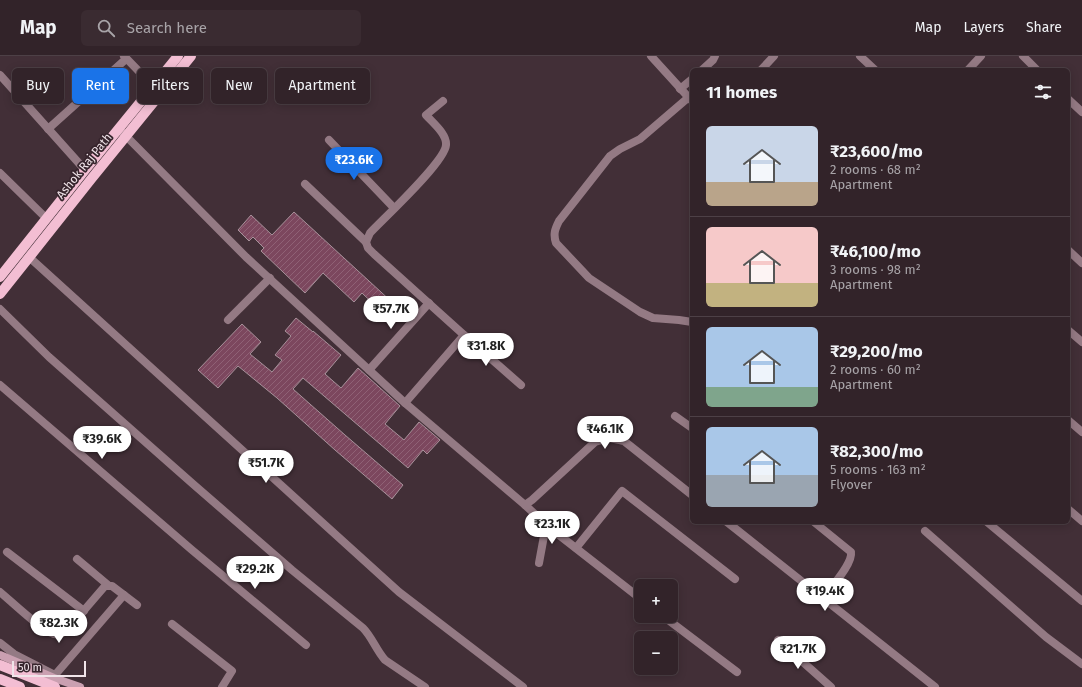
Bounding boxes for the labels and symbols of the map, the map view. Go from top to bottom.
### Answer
street label: Ashok Raj Path [53,130,115,202]
pin: ₹23.6K [321,147,387,181]
pin: ₹57.7K [358,296,424,330]
pin: ₹31.8K [453,333,519,367]
pin: ₹46.1K [572,416,638,450]
pin: ₹39.6K [69,426,135,460]
pin: ₹51.7K [233,450,299,484]
pin: ₹23.1K [519,511,585,545]
pin: ₹29.2K [222,556,288,590]
pin: ₹19.4K [792,578,858,612]
pin: ₹82.3K [26,610,92,644]
pin: ₹21.7K [765,636,831,670]
scale bar [12,659,86,678]

